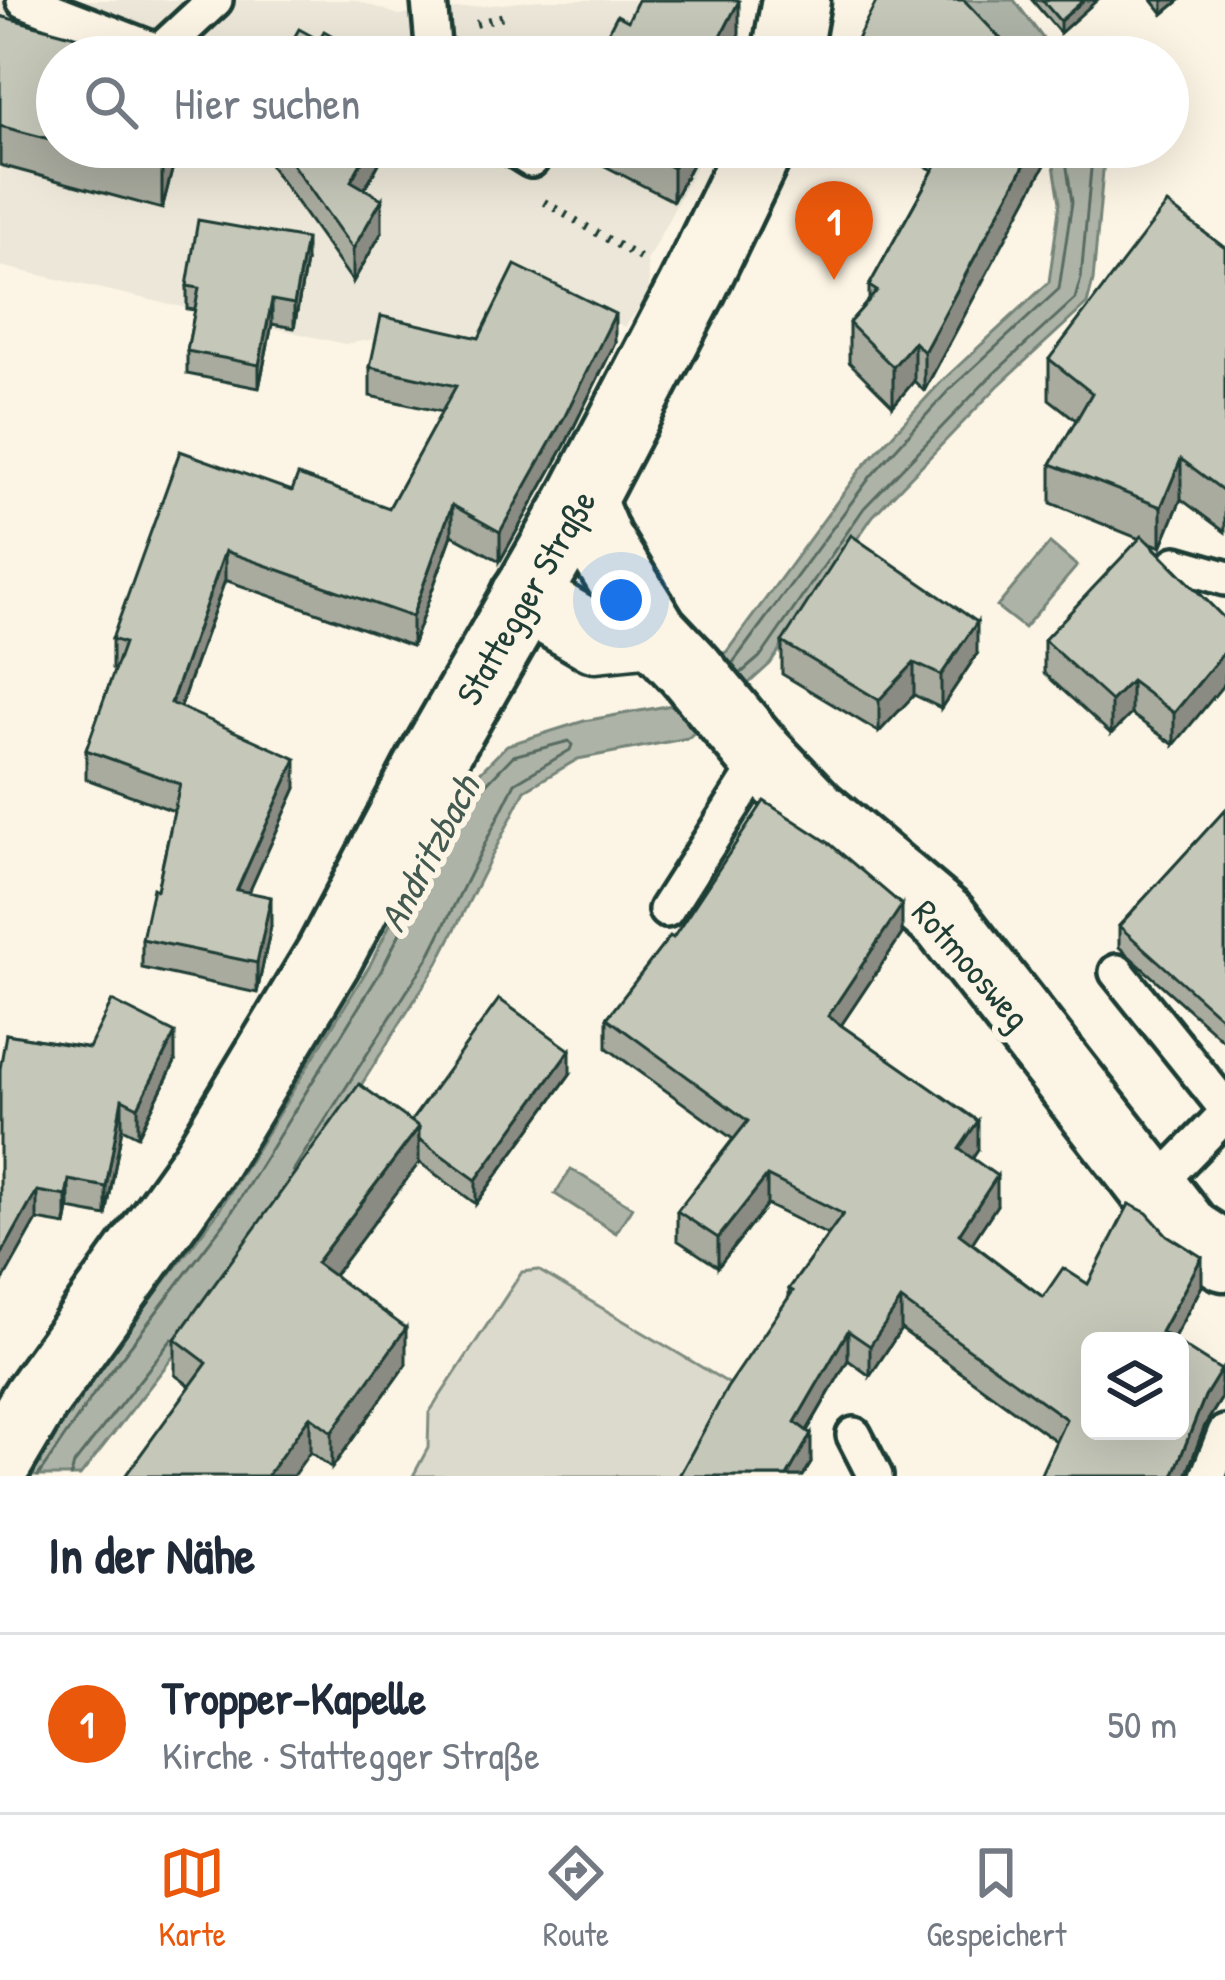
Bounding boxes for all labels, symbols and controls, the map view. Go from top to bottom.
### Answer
search box [36,36,1189,168]
icon: search [78,69,144,135]
text: Hier suchen [174,72,361,133]
pin: 1 [795,181,873,280]
street label: Stattegger Straße [444,480,606,714]
your location [591,570,651,630]
water label: Andritzbach [365,764,492,940]
street label: Rotmoosweg [902,888,1042,1040]
map controls [1081,1332,1189,1440]
button: layers [1081,1332,1189,1440]
text: In der Nähe [48,1520,255,1589]
text: Tropper-Kapelle [162,1667,426,1728]
text: 1 [80,1697,94,1750]
text: 50 m [1108,1697,1177,1750]
text: Kirche · Stattegger Straße [162,1728,540,1781]
tab: Karte [159,1840,226,1956]
tab: Route [543,1840,609,1956]
tab: Gespeichert [926,1840,1066,1956]

